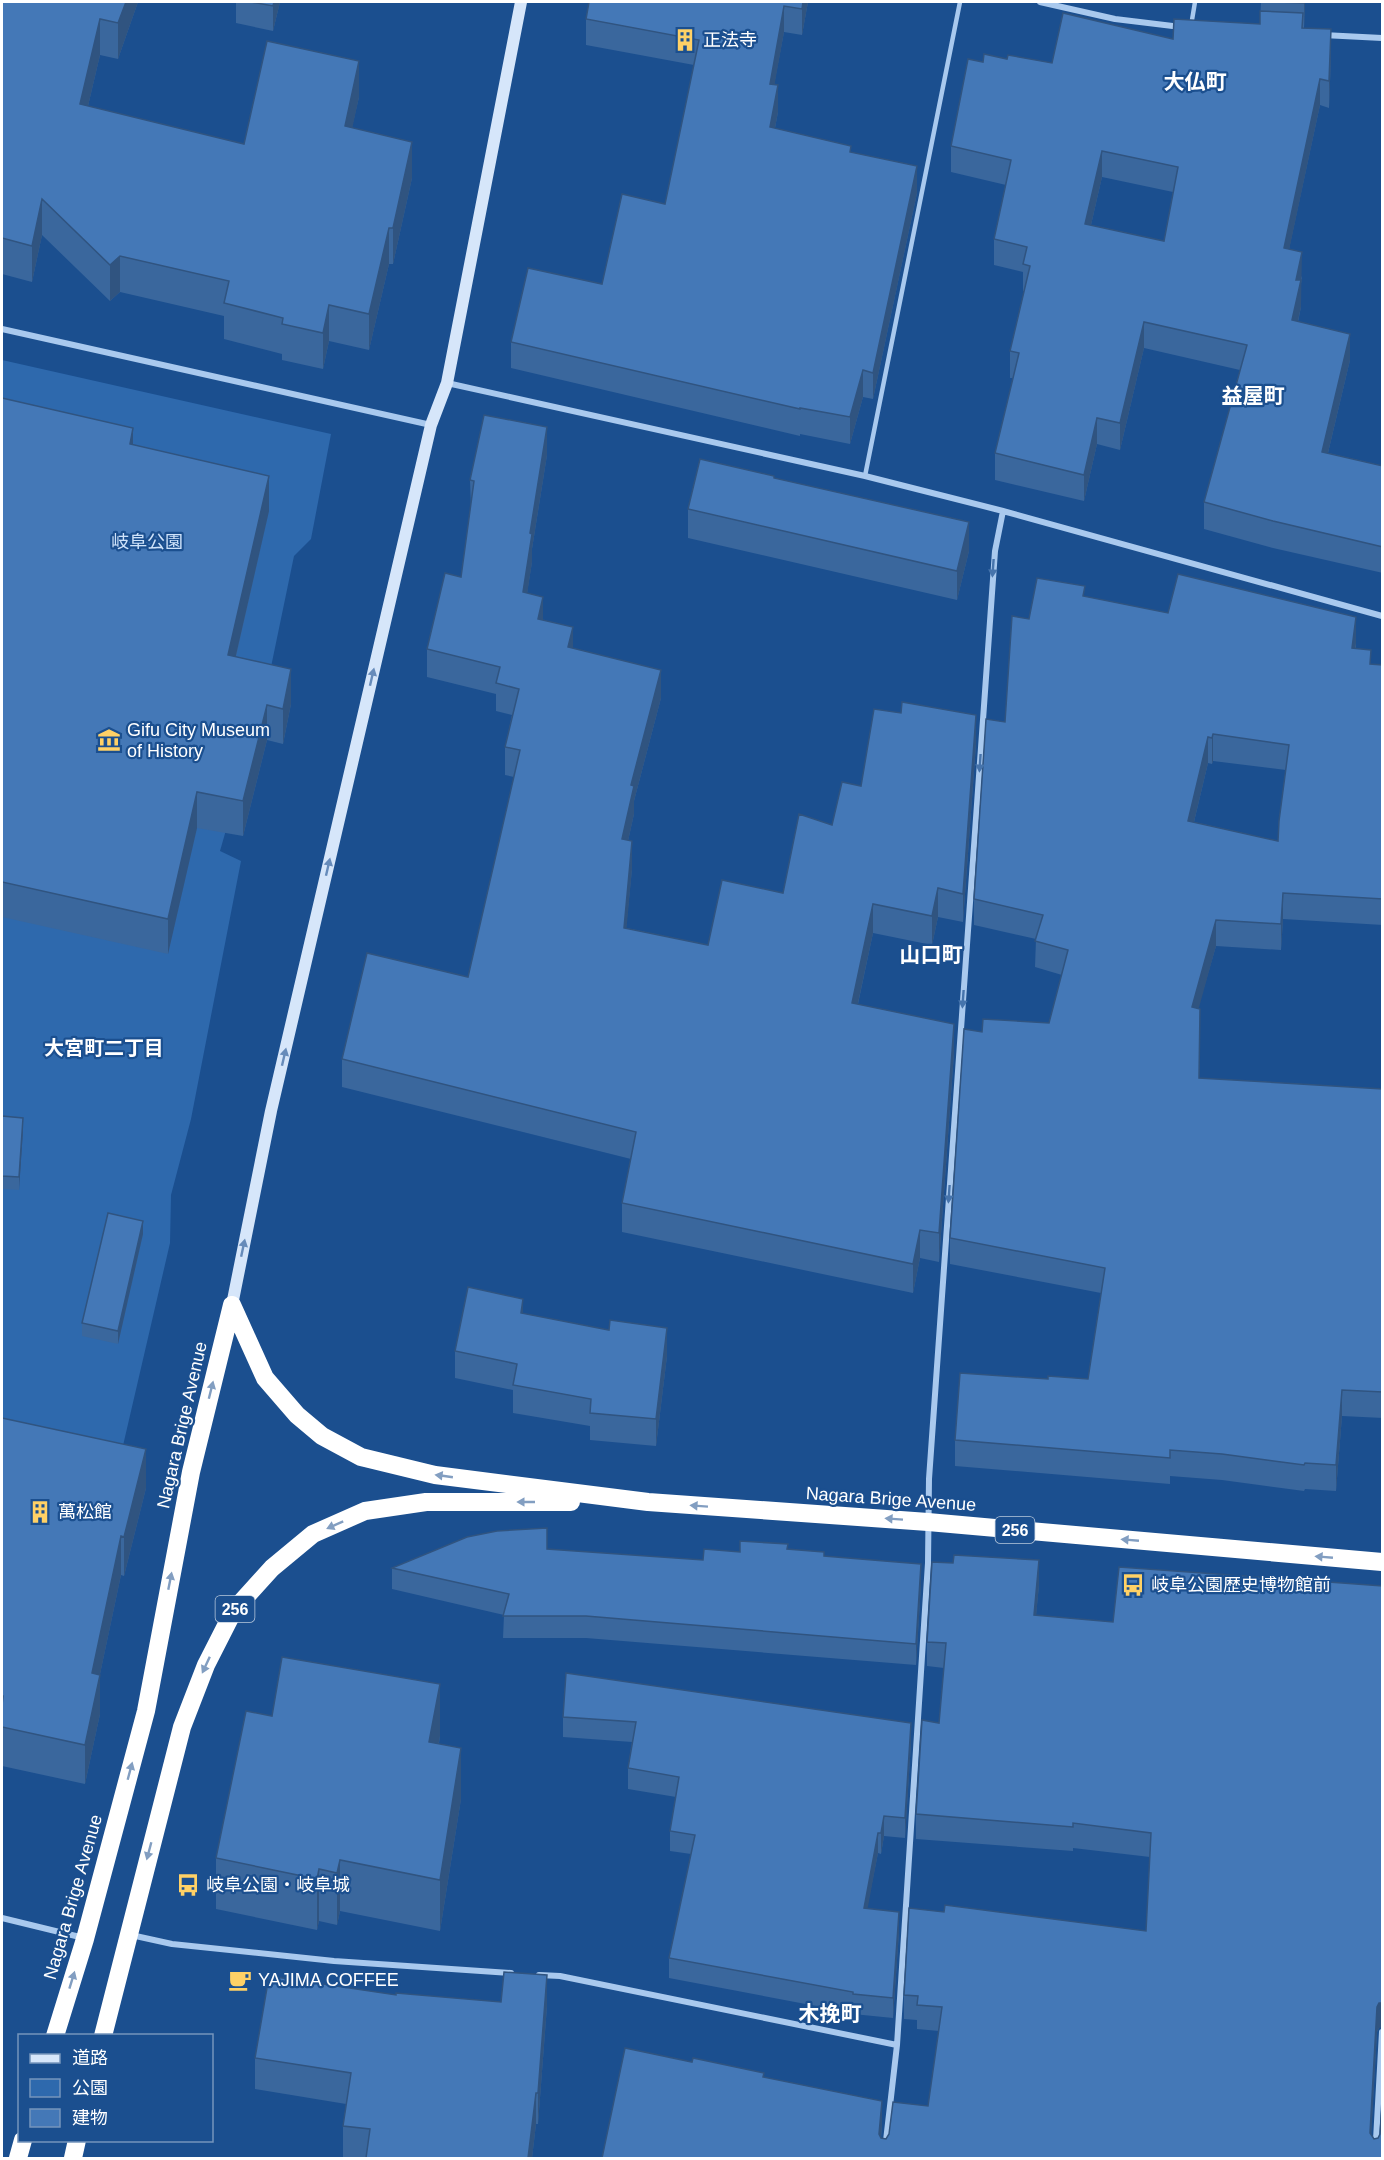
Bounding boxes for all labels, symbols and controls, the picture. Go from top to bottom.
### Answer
building icon: 正法寺 [672,27,698,53]
place label: 正法寺 [703,30,757,50]
district label: 大仏町 [1164,70,1227,93]
district label: 益屋町 [1222,384,1285,407]
park label: 岐阜公園 [111,532,183,552]
one-way arrow [989,559,998,578]
one-way arrow [368,668,378,686]
place label: Gifu City Museum of History [127,720,270,761]
museum icon: Gifu City Museum of History [96,727,122,753]
one-way arrow [975,753,984,772]
one-way arrow [324,857,333,876]
district label: 山口町 [900,943,963,966]
one-way arrow [958,990,968,1009]
district label: 大宮町二丁目 [44,1037,164,1059]
one-way arrow [279,1048,289,1066]
one-way arrow [945,1184,954,1203]
one-way arrow [239,1238,248,1257]
street label: Nagara Brige Avenue [153,1340,211,1510]
one-way arrow [207,1381,217,1399]
one-way arrow [434,1472,453,1481]
street label: Nagara Brige Avenue [805,1483,977,1515]
one-way arrow [517,1497,536,1507]
building icon: 萬松館 [27,1499,53,1525]
one-way arrow [690,1501,709,1511]
place label: 萬松館 [58,1502,112,1522]
one-way arrow [884,1515,903,1524]
road number: 256 [996,1517,1034,1543]
one-way arrow [325,1520,343,1530]
one-way arrow [1120,1535,1139,1545]
one-way arrow [1315,1552,1334,1562]
one-way arrow [166,1571,175,1590]
bus stop icon: 岐阜公園歴史博物館前 [1120,1572,1146,1598]
place label: 岐阜公園歴史博物館前 [1151,1575,1331,1595]
road number: 256 [216,1596,254,1622]
one-way arrow [202,1657,211,1674]
one-way arrow [125,1762,135,1780]
street label: Nagara Brige Avenue [40,1812,106,1982]
one-way arrow [144,1842,153,1860]
bus stop icon: 岐阜公園・岐阜城 [175,1872,201,1898]
place label: 岐阜公園・岐阜城 [206,1875,350,1895]
cafe icon: YAJIMA COFFEE [227,1967,253,1993]
place label: YAJIMA COFFEE [258,1970,399,1990]
one-way arrow [68,1971,78,1989]
district label: 木挽町 [799,2002,862,2025]
legend [18,2034,213,2142]
text: 道路 [72,2048,108,2068]
text: 公園 [72,2078,108,2098]
text: 建物 [72,2108,108,2128]

